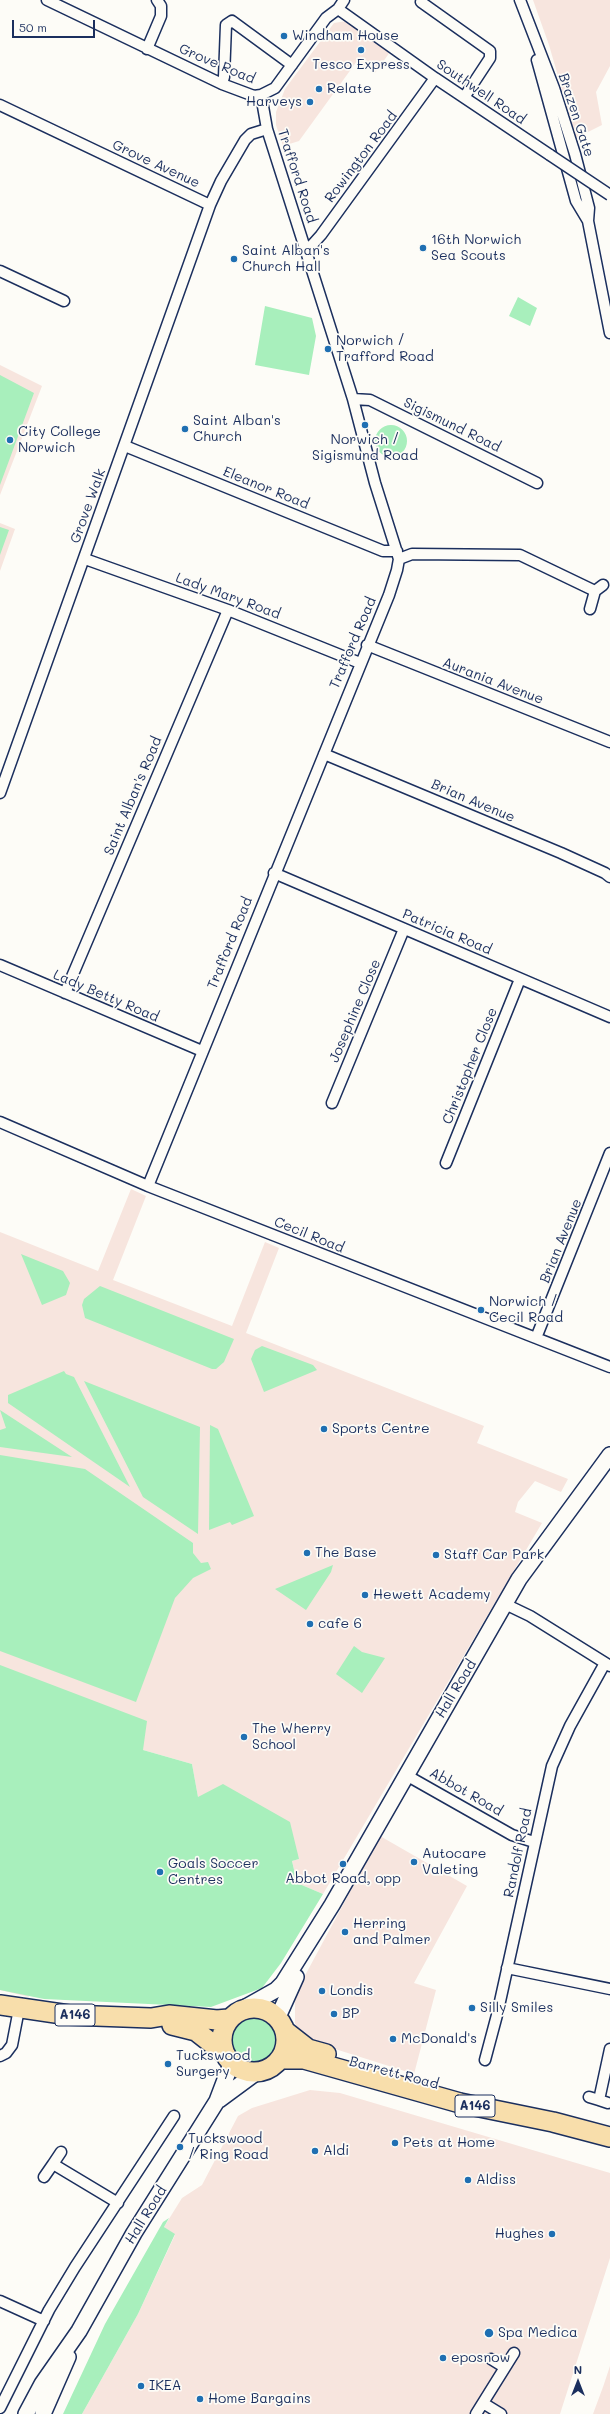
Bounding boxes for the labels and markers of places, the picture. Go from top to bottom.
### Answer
place label: Windham House [292,28,399,44]
marker: Windham House [279,31,289,41]
marker: Tesco Express [356,45,366,55]
place label: Tesco Express [312,57,410,73]
place label: Relate [327,81,372,97]
marker: Relate [314,84,324,94]
place label: Harveys [246,94,302,110]
marker: Harveys [305,97,315,107]
place label: 16th Norwich Sea Scouts [431,232,521,264]
place label: Saint Alban's Church Hall [242,243,330,276]
marker: 16th Norwich Sea Scouts [418,243,428,253]
marker: Saint Alban's Church Hall [229,254,239,264]
place label: Norwich / Trafford Road [336,333,434,366]
marker: Norwich / Trafford Road [323,344,333,354]
place label: Saint Alban's Church [193,413,281,446]
marker: Norwich / Sigismund Road [360,420,370,430]
place label: City College Norwich [18,424,101,456]
marker: Saint Alban's Church [180,424,190,434]
place label: Norwich / Sigismund Road [312,432,418,464]
marker: City College Norwich [5,435,15,445]
place label: Norwich / Cecil Road [489,1294,563,1326]
marker: Norwich / Cecil Road [476,1305,486,1315]
place label: Sports Centre [332,1421,430,1437]
marker: Sports Centre [319,1424,329,1434]
place label: The Base [315,1545,377,1561]
place label: Staff Car Park [444,1547,544,1563]
marker: The Base [302,1548,312,1558]
marker: Staff Car Park [431,1550,441,1560]
place label: Hewett Academy [373,1587,491,1603]
marker: Hewett Academy [360,1590,370,1600]
place label: cafe 6 [318,1616,362,1632]
marker: cafe 6 [305,1619,315,1629]
place label: The Wherry School [252,1721,331,1754]
marker: The Wherry School [239,1732,249,1742]
place label: Autocare Valeting [422,1846,486,1878]
place label: Goals Soccer Centres [168,1856,259,1888]
marker: Autocare Valeting [409,1857,419,1867]
marker: Abbot Road, opp [338,1859,348,1869]
marker: Goals Soccer Centres [155,1867,165,1877]
place label: Abbot Road, opp [285,1871,401,1887]
place label: Herring and Palmer [353,1916,430,1948]
marker: Herring and Palmer [340,1927,350,1937]
place label: Londis [330,1983,373,1999]
marker: Londis [317,1986,327,1996]
place label: Silly Smiles [480,2000,553,2016]
marker: Silly Smiles [467,2003,477,2013]
place label: BP [342,2006,359,2022]
marker: BP [329,2009,339,2019]
place label: McDonald's [401,2031,477,2047]
marker: McDonald's [388,2034,398,2044]
place label: Tuckswood Surgery [176,2048,250,2080]
marker: Tuckswood Surgery [163,2059,173,2069]
place label: Tuckswood / Ring Road [188,2131,268,2164]
place label: Pets at Home [403,2135,495,2151]
marker: Pets at Home [390,2138,400,2148]
marker: Tuckswood / Ring Road [175,2142,185,2152]
place label: Aldi [323,2143,349,2159]
marker: Aldi [310,2146,320,2156]
place label: Aldiss [476,2172,516,2188]
marker: Aldiss [463,2175,473,2185]
place label: Hughes [495,2226,544,2242]
marker: Hughes [547,2229,557,2239]
place label: Spa Medica [498,2325,578,2341]
marker: Spa Medica [483,2327,495,2339]
place label: eposnow [451,2350,510,2366]
marker: eposnow [438,2353,448,2363]
place label: IKEA [149,2378,181,2394]
marker: IKEA [136,2381,146,2391]
place label: Home Bargains [208,2391,311,2407]
marker: Home Bargains [195,2394,205,2404]

